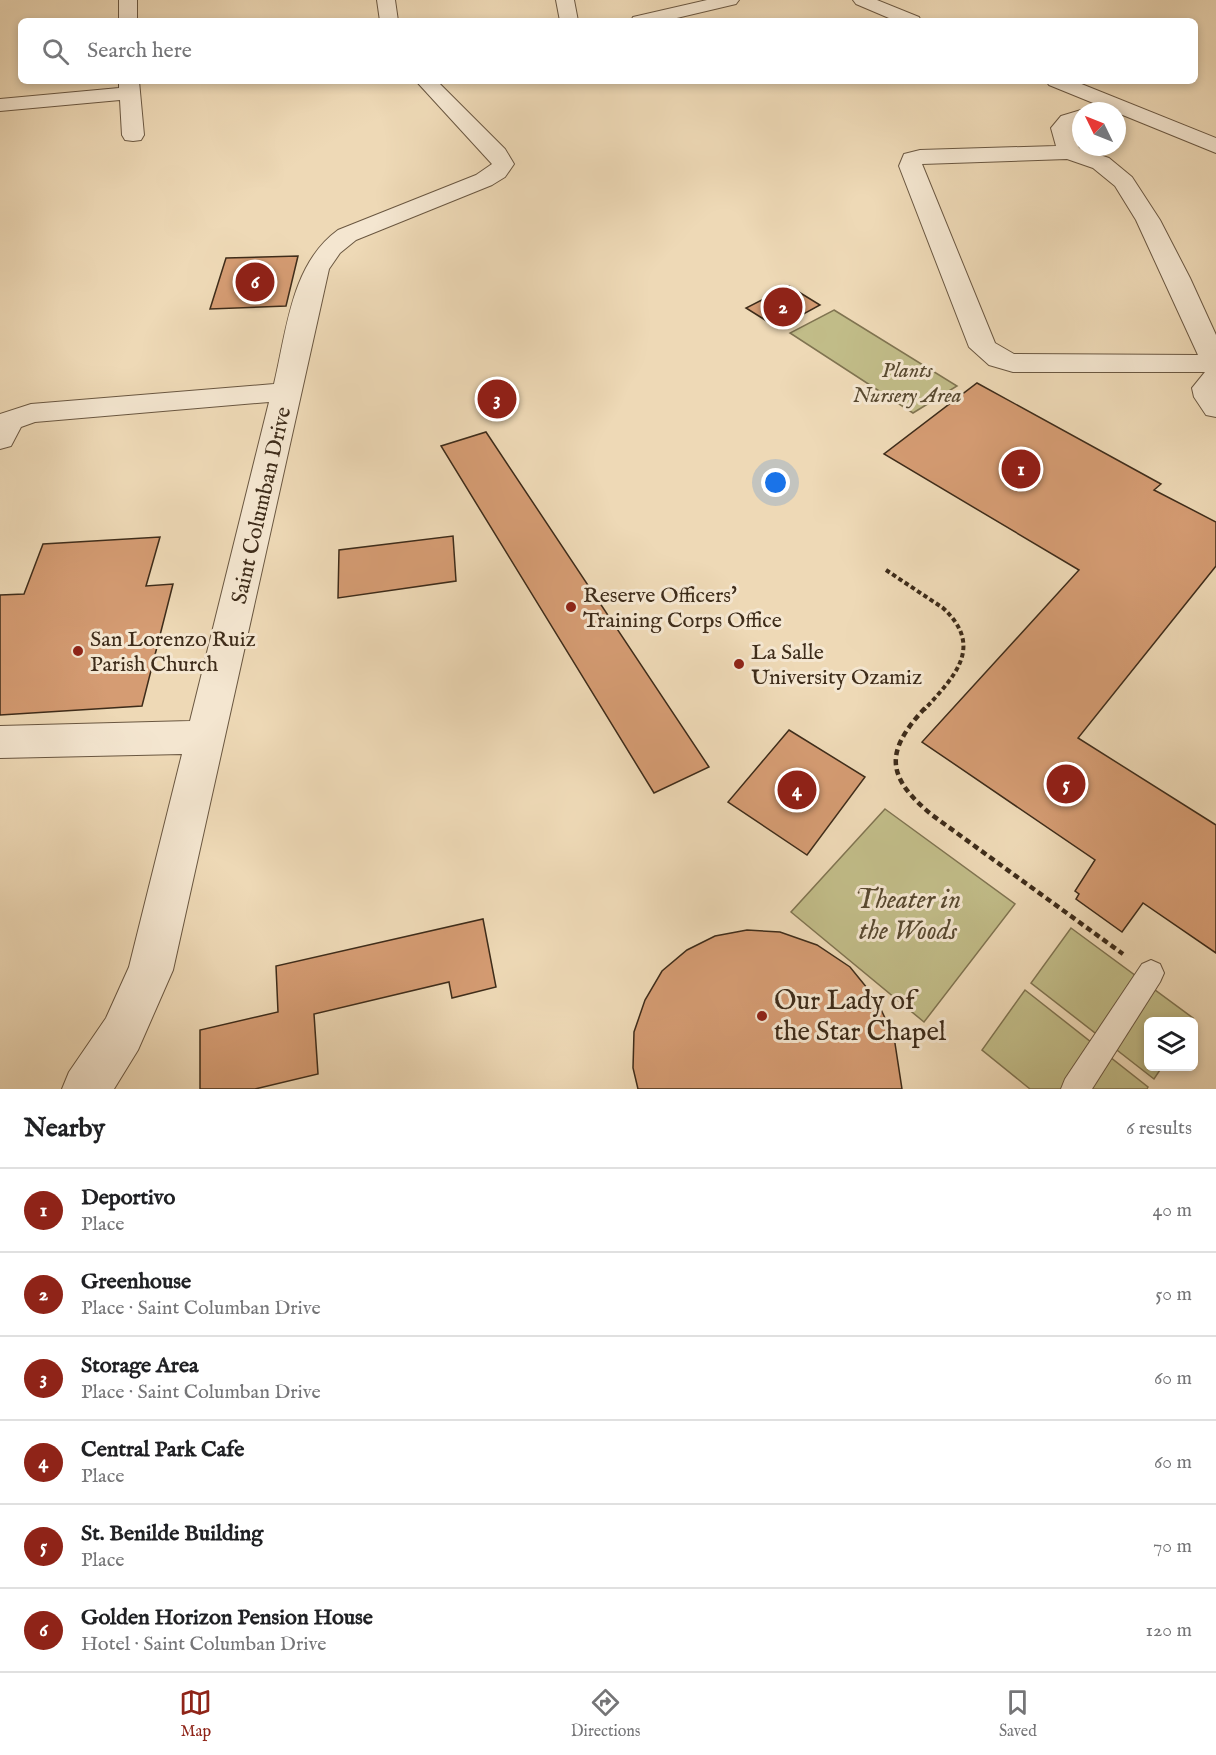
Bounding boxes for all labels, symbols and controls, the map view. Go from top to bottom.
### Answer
search box [18,18,1198,84]
icon: search [39,35,72,68]
text: Search here [87,37,192,65]
north arrow [1072,102,1126,156]
pin: 6 [236,260,274,304]
pin: 2 [764,284,802,330]
park label: Plants Nursery Area [853,357,962,410]
pin: 3 [478,376,516,422]
street label: Saint Columban Drive [226,404,298,607]
pin: 1 [1002,446,1040,492]
your location [761,468,790,497]
place label: Reserve Officers' Training Corps Office [583,582,782,635]
marker: Reserve Officers' Training Corps Office [564,600,578,614]
place label: San Lorenzo Ruiz Parish Church [90,626,256,679]
place label: La Salle University Ozamiz [751,639,922,692]
marker: San Lorenzo Ruiz Parish Church [71,644,85,658]
marker: La Salle University Ozamiz [732,657,746,671]
pin: 5 [1046,762,1086,806]
pin: 4 [778,768,816,812]
park label: Theater in the Woods [855,884,961,949]
place label: Our Lady of the Star Chapel [774,985,947,1050]
marker: Our Lady of the Star Chapel [755,1009,769,1023]
map controls [1144,1017,1198,1071]
button: layers [1144,1017,1198,1071]
text: Nearby [24,1112,105,1145]
text: 6 results [1126,1116,1192,1141]
text: Deportivo [81,1184,175,1212]
text: 1 [40,1198,47,1223]
text: 40 m [1153,1198,1192,1223]
text: Place [81,1212,124,1237]
text: Greenhouse [81,1268,191,1296]
text: 2 [39,1282,48,1307]
text: 50 m [1155,1282,1192,1307]
text: Place · Saint Columban Drive [81,1296,321,1321]
text: Storage Area [81,1352,199,1380]
text: 3 [40,1366,47,1391]
text: 60 m [1154,1366,1192,1391]
text: Place · Saint Columban Drive [81,1380,321,1405]
text: Central Park Cafe [81,1436,244,1464]
text: 4 [39,1450,48,1475]
text: 60 m [1154,1450,1192,1475]
text: Place [81,1464,124,1489]
text: St. Benilde Building [81,1520,263,1548]
text: 5 [40,1534,47,1559]
text: 70 m [1153,1534,1192,1559]
text: Place [81,1548,124,1573]
text: Golden Horizon Pension House [81,1604,373,1632]
text: 6 [39,1618,48,1643]
text: 120 m [1146,1618,1192,1643]
text: Hotel · Saint Columban Drive [81,1632,326,1657]
tab: Map [179,1686,212,1742]
tab: Directions [571,1686,640,1742]
tab: Saved [999,1686,1037,1742]

